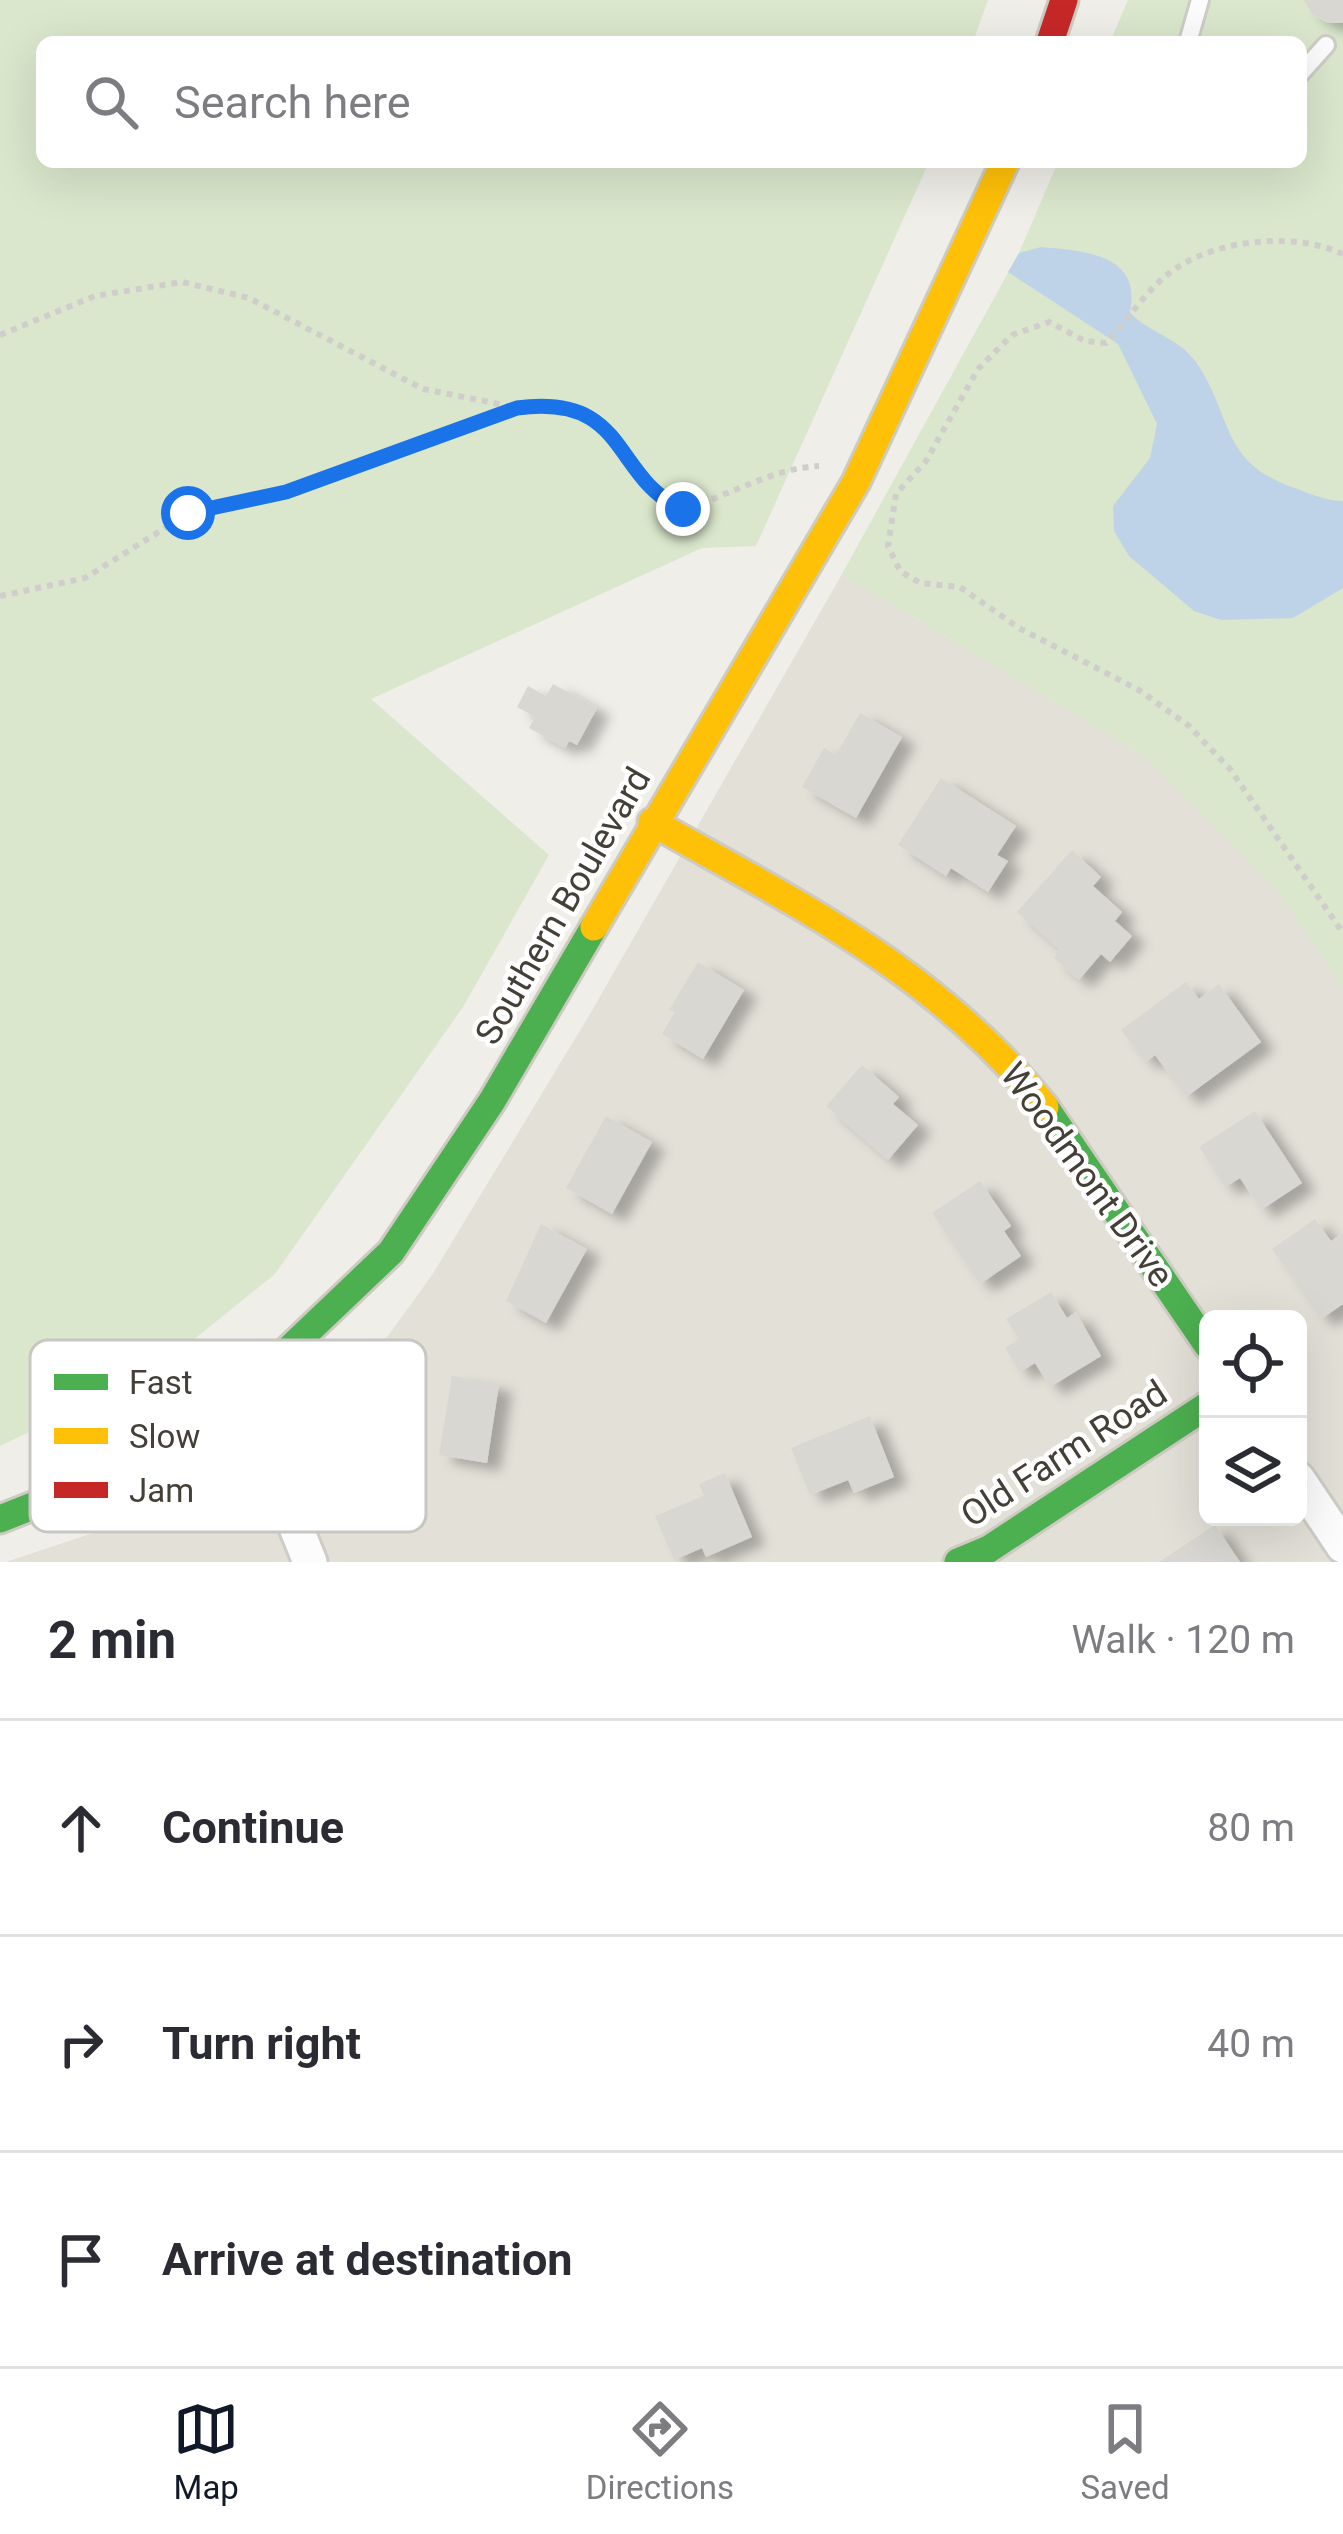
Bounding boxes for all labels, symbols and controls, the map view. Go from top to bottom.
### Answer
search box [36,36,1307,168]
icon: search [78,69,144,135]
text: Search here [174,76,411,129]
route end [656,482,710,536]
route start [161,486,215,540]
street label: Southern Boulevard [467,760,659,1052]
street label: Woodmont Drive [992,1055,1182,1295]
map controls [1199,1310,1307,1526]
button: locate [1199,1310,1307,1418]
legend [30,1340,426,1532]
text: Fast [129,1363,192,1402]
street label: Old Farm Road [953,1372,1175,1536]
text: Slow [129,1417,200,1456]
button: layers [1199,1418,1307,1526]
text: Jam [129,1471,194,1510]
text: 2 min [48,1611,176,1670]
text: Walk · 120 m [1071,1617,1295,1663]
icon: ahead [48,1795,114,1861]
text: Continue [162,1801,344,1854]
text: 80 m [1207,1805,1295,1851]
icon: right [48,2011,114,2077]
text: Turn right [162,2017,361,2070]
text: 40 m [1207,2021,1295,2067]
icon: arrive [48,2227,114,2293]
text: Arrive at destination [162,2233,573,2286]
tab: Map [173,2396,239,2507]
tab: Directions [586,2396,734,2507]
tab: Saved [1081,2396,1170,2507]

